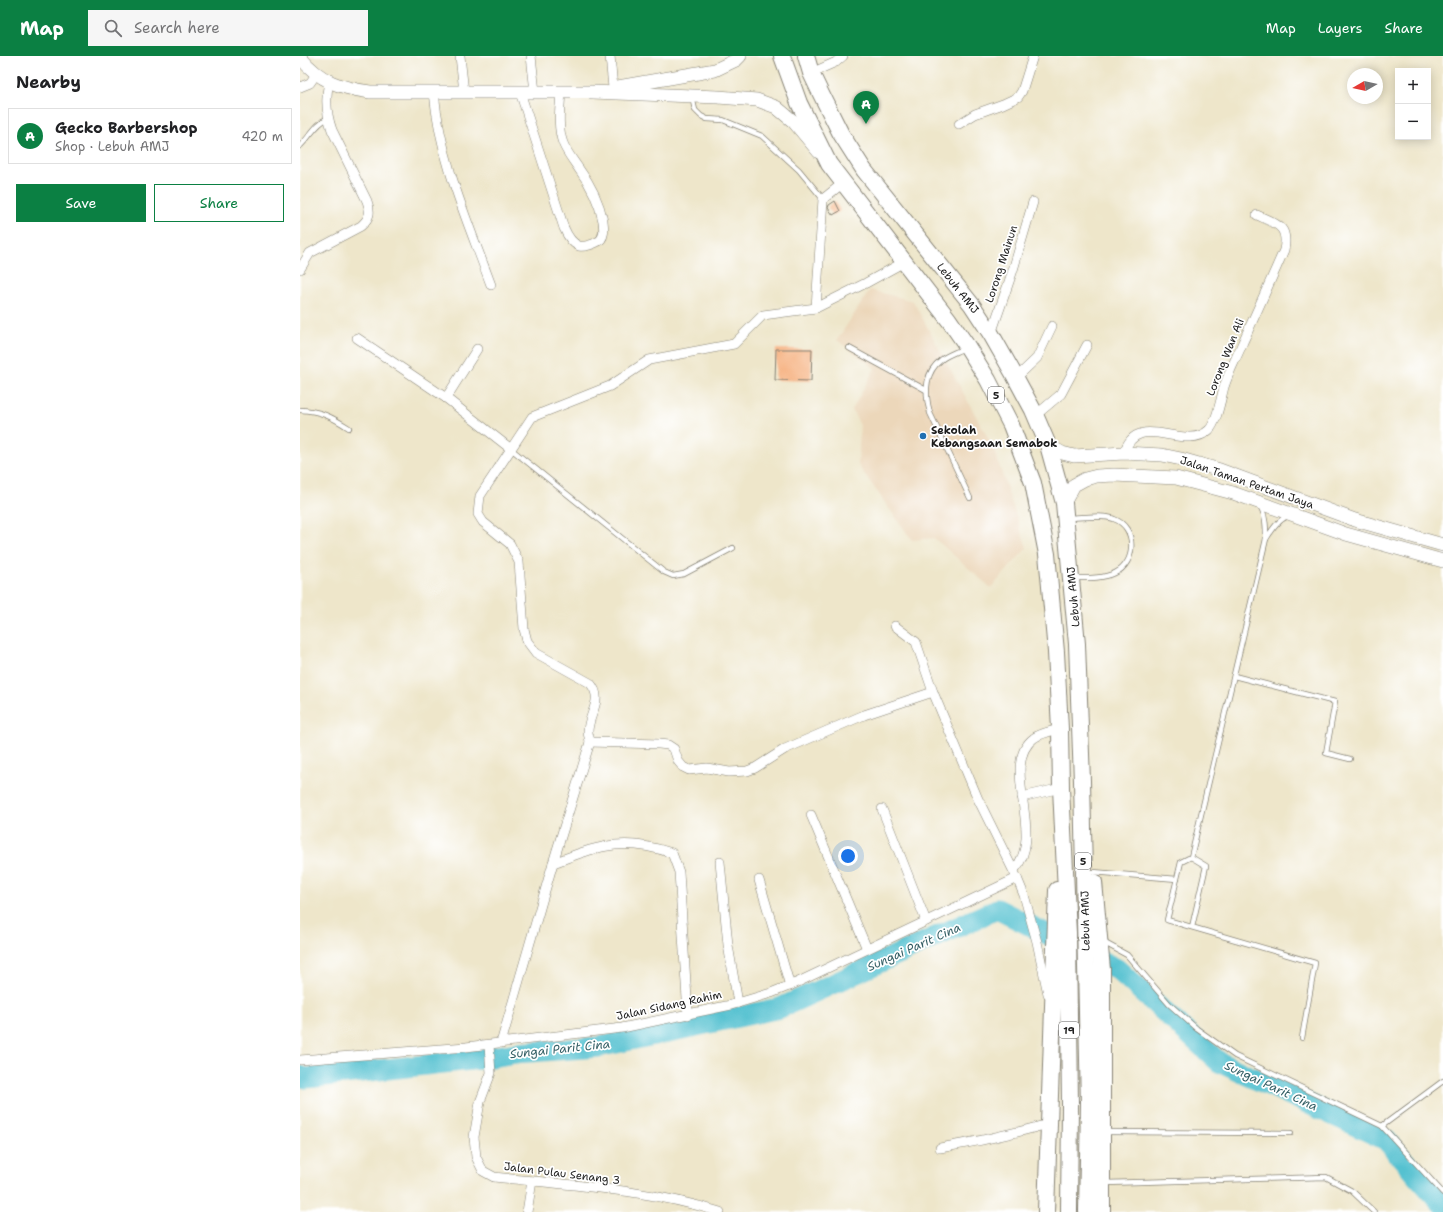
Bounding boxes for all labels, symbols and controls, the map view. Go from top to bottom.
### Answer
search box [88,10,368,46]
text: Map [20,16,64,41]
icon: search [102,17,124,39]
text: Search here [134,18,220,38]
text: Map [1266,19,1296,37]
text: Layers [1318,19,1362,37]
text: Share [1384,19,1423,37]
north arrow [1347,68,1383,104]
map controls [1395,68,1431,140]
button: + [1395,68,1431,104]
text: Nearby [16,71,81,93]
pin: A [853,91,879,124]
button: − [1395,104,1431,140]
text: Gecko Barbershop [55,118,198,138]
text: A [25,128,35,145]
text: 420 m [241,128,283,145]
text: Shop · Lebuh AMJ [55,138,169,155]
button: Save [16,184,146,222]
button: Share [154,184,284,222]
street label: Lorong Mainun [982,223,1021,305]
street label: Lebuh AMJ [933,260,982,317]
street label: Lorong Wan Ali [1203,316,1248,398]
road number: 5 [988,387,1004,403]
place label: Sekolah Kebangsaan Semabok [931,423,1057,451]
marker: Sekolah Kebangsaan Semabok [918,431,928,441]
street label: Jalan Taman Pertam Jaya [1178,452,1316,513]
street label: Lebuh AMJ [1063,566,1084,628]
your location [838,846,858,866]
road number: 5 [1075,853,1091,869]
street label: Lebuh AMJ [1077,890,1094,951]
water label: Sungai Parit Cina [865,919,963,975]
street label: Jalan Sidang Rahim [615,987,724,1024]
road number: 19 [1059,1022,1079,1038]
water label: Sungai Parit Cina [509,1036,611,1062]
water label: Sungai Parit Cina [1222,1057,1320,1115]
street label: Jalan Pulau Senang 3 [503,1159,621,1188]

